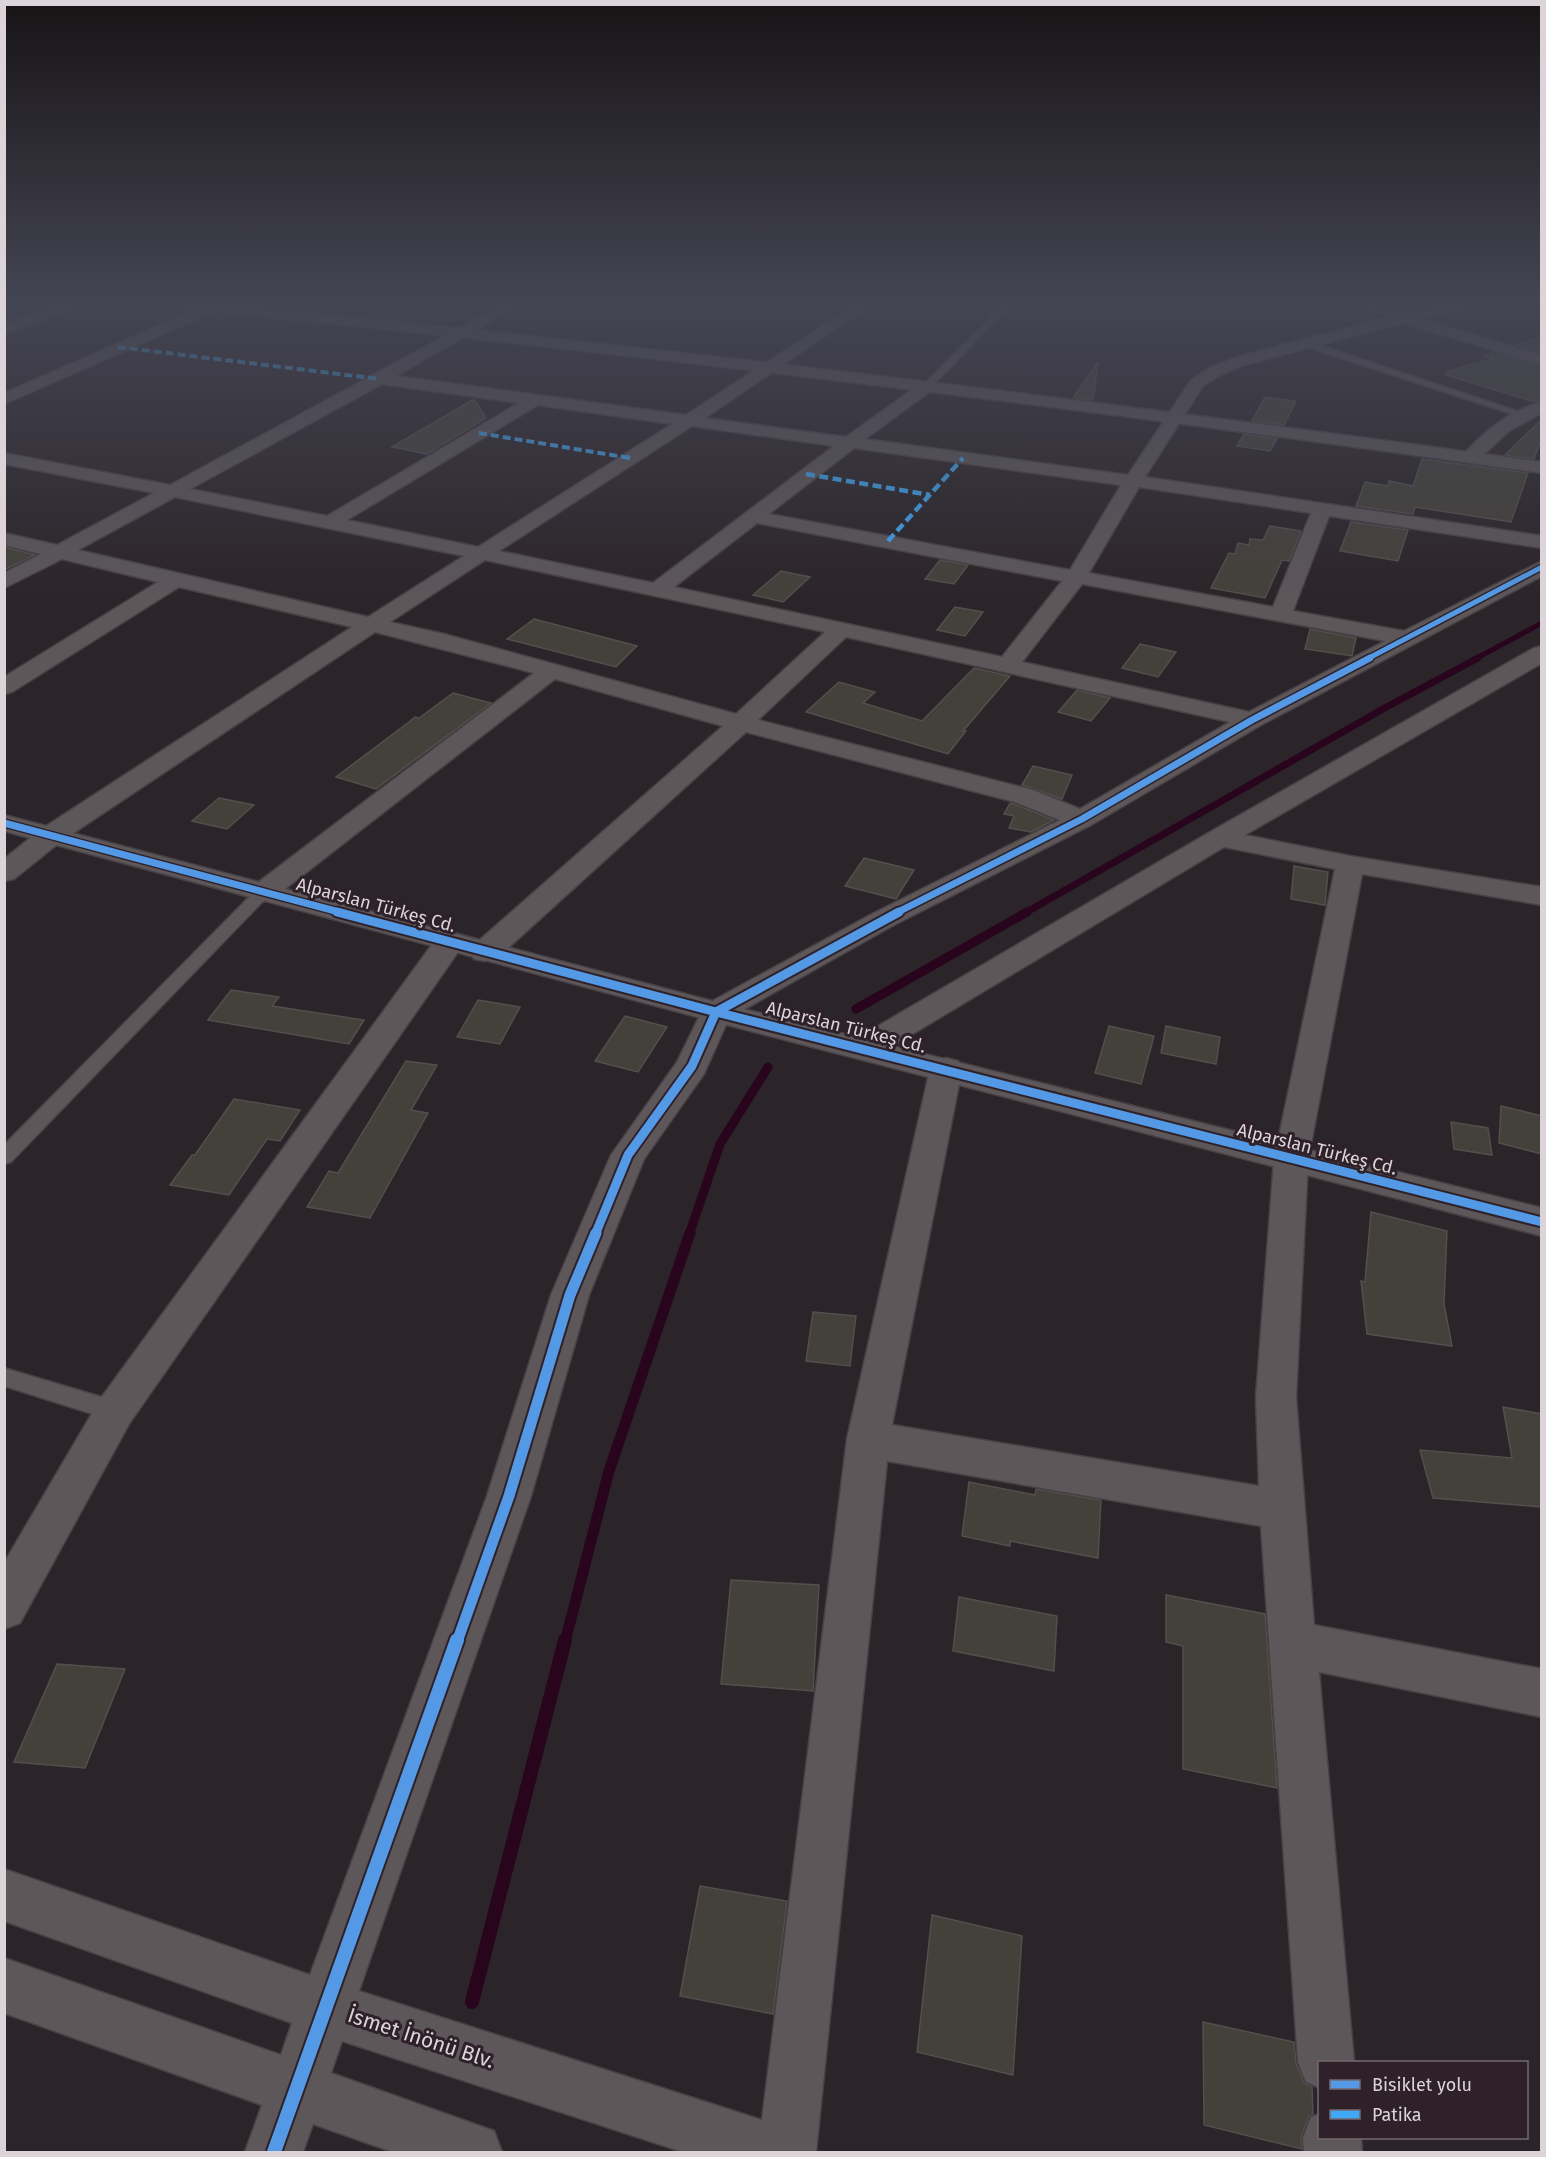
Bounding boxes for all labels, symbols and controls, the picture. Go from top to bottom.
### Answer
street label: Alparslan Türkeş Cd. [294,873,458,937]
street label: Alparslan Türkeş Cd. [764,996,928,1058]
street label: Alparslan Türkeş Cd. [1235,1118,1399,1180]
street label: İsmet İnönü Blv. [344,2002,498,2074]
legend [1318,2061,1528,2139]
text: Bisiklet yolu [1372,2074,1472,2096]
text: Patika [1372,2104,1422,2126]

